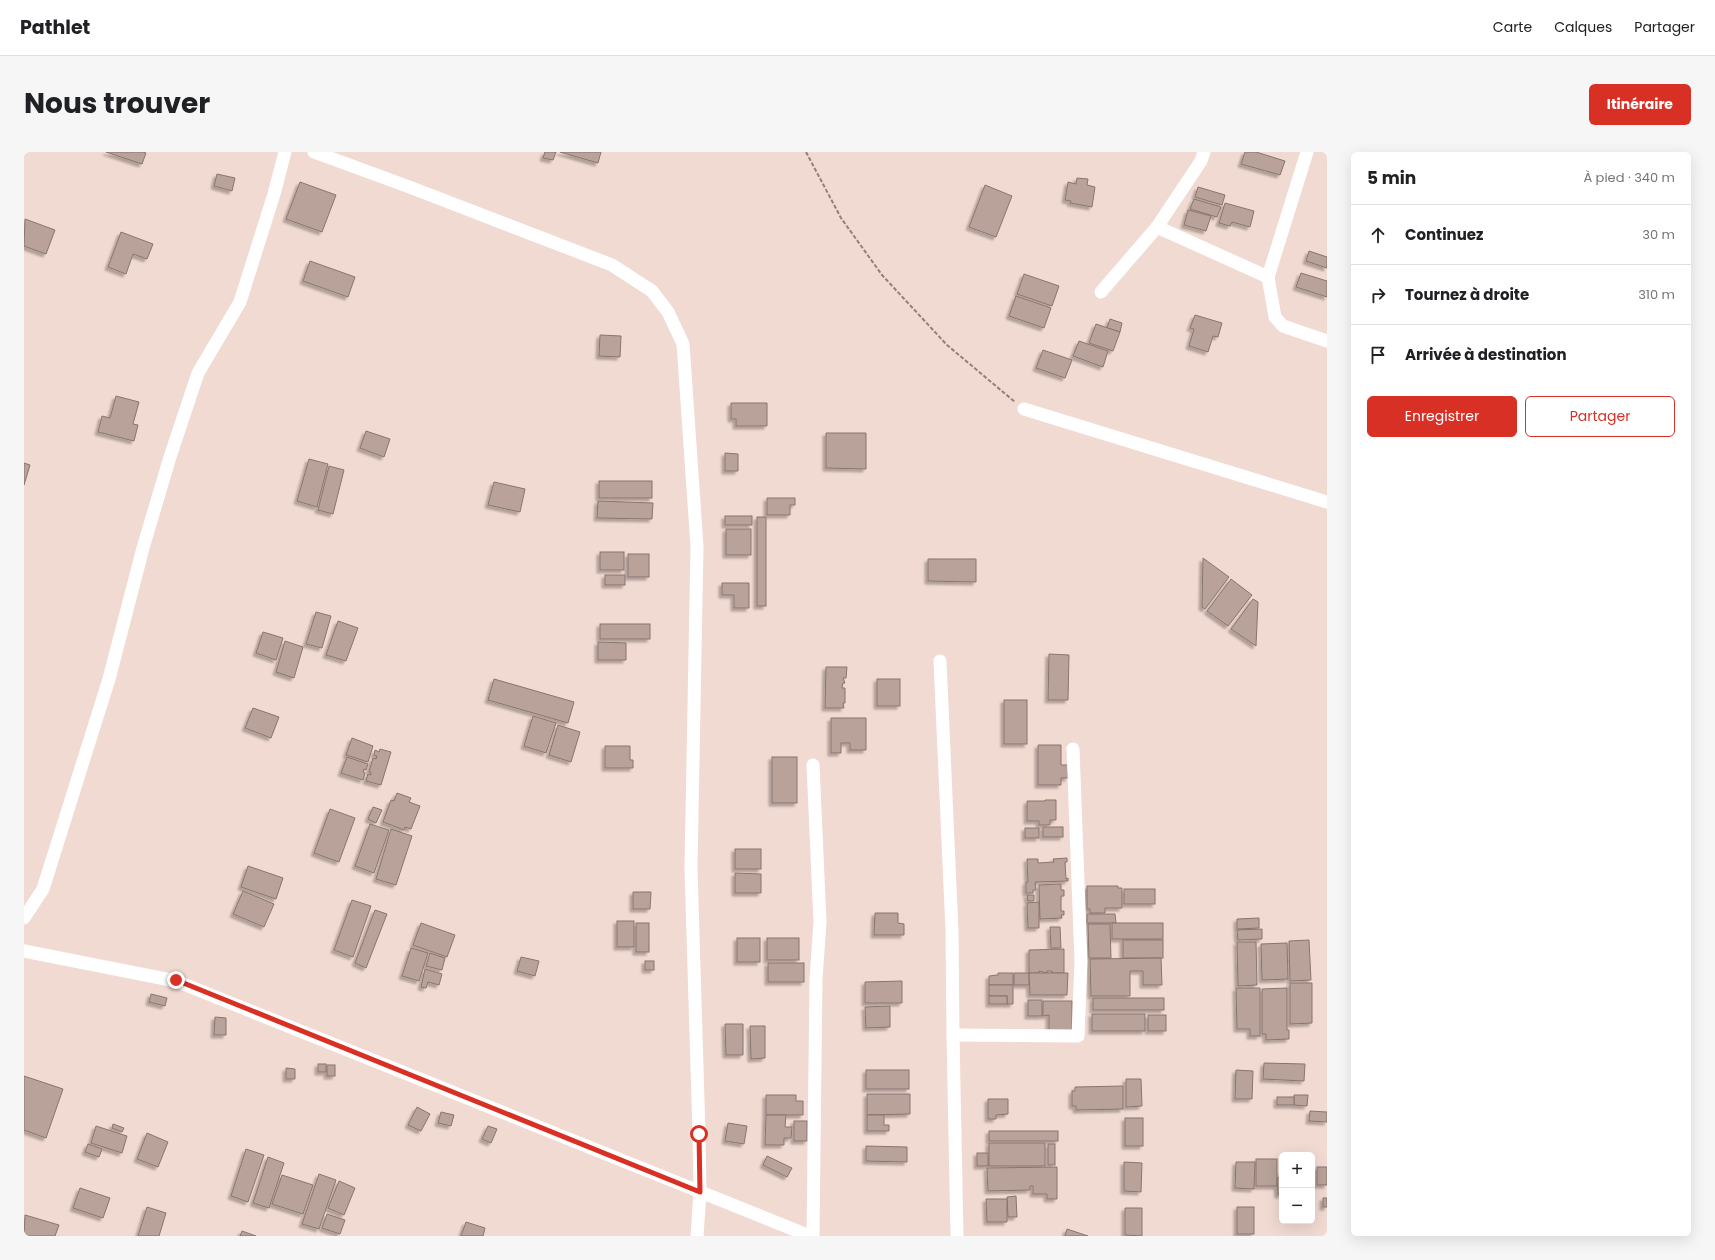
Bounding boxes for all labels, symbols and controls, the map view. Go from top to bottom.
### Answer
text: Pathlet [20,14,90,41]
text: Carte [1493,17,1532,37]
text: Calques [1554,17,1612,37]
text: Partager [1634,17,1695,37]
text: Nous trouver [24,84,210,123]
button: Itinéraire [1589,84,1691,125]
text: 5 min [1367,166,1416,190]
text: À pied · 340 m [1583,168,1675,187]
icon: ahead [1367,224,1389,246]
text: Continuez [1405,224,1484,245]
text: 30 m [1642,225,1675,244]
icon: right [1367,284,1389,306]
text: Tournez à droite [1405,284,1529,305]
text: 310 m [1638,285,1675,304]
icon: arrive [1367,344,1389,366]
text: Arrivée à destination [1405,344,1567,365]
button: Enregistrer [1367,396,1517,437]
button: Partager [1525,396,1675,437]
route end [167,971,185,989]
route start [690,1125,708,1143]
map controls [1279,1152,1315,1224]
button: + [1279,1152,1315,1188]
button: − [1279,1188,1315,1224]

